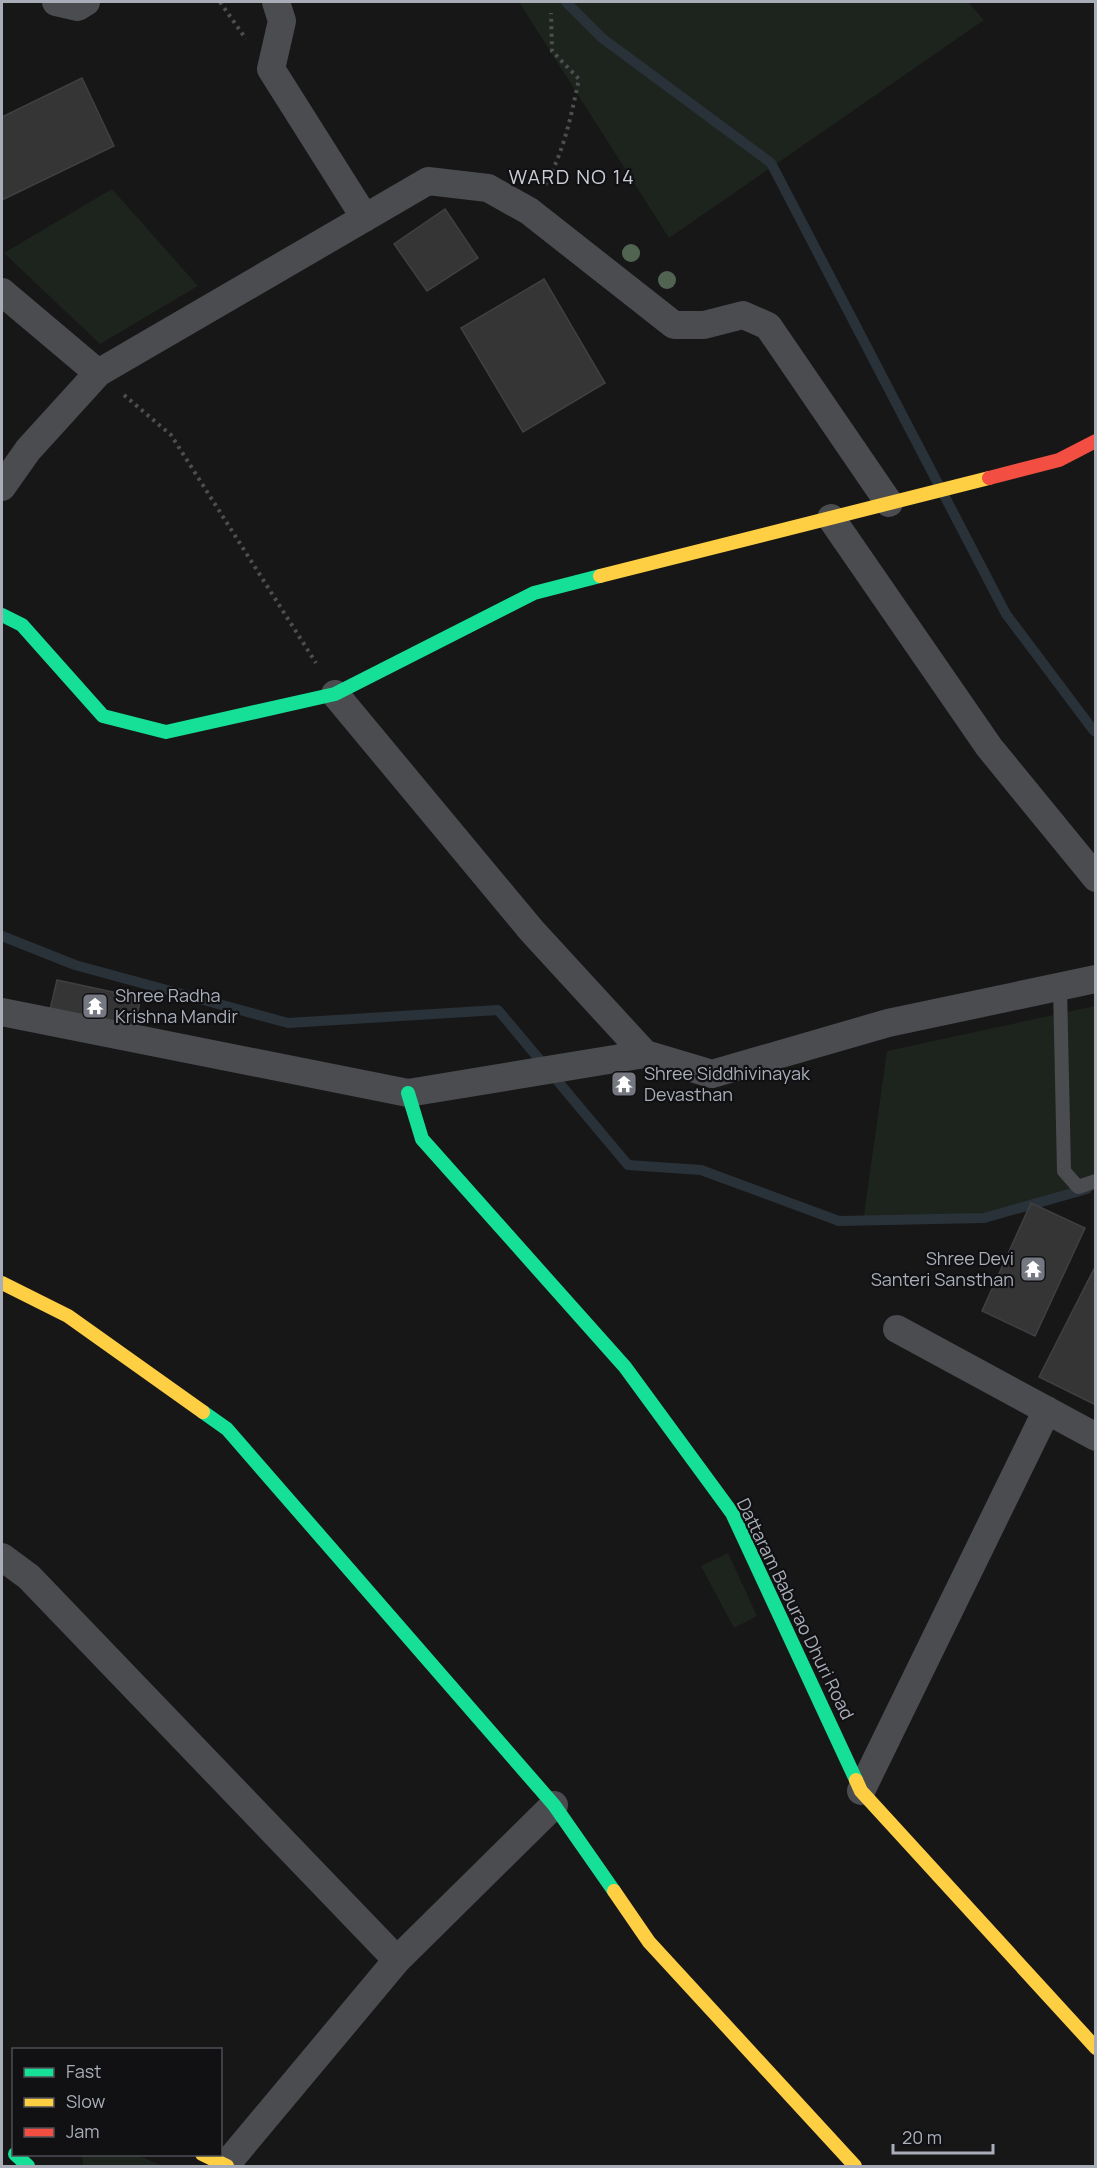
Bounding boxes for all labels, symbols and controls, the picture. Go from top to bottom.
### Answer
district label: WARD NO 14 [509,163,635,190]
place label: Shree Radha Krishna Mandir [115,983,238,1028]
temple icon: Shree Radha Krishna Mandir [80,991,110,1021]
place label: Shree Siddhivinayak Devasthan [644,1061,811,1106]
temple icon: Shree Siddhivinayak Devasthan [609,1069,639,1099]
place label: Shree Devi Santeri Sansthan [871,1246,1014,1291]
temple icon: Shree Devi Santeri Sansthan [1018,1254,1048,1284]
street label: Dattaram Baburao Dhuri Road [732,1494,860,1723]
legend [12,2048,222,2156]
text: Fast [66,2059,101,2083]
text: Slow [66,2089,106,2113]
scale bar [893,2117,994,2155]
text: Jam [66,2119,100,2143]
text: 20 m [902,2125,942,2149]

